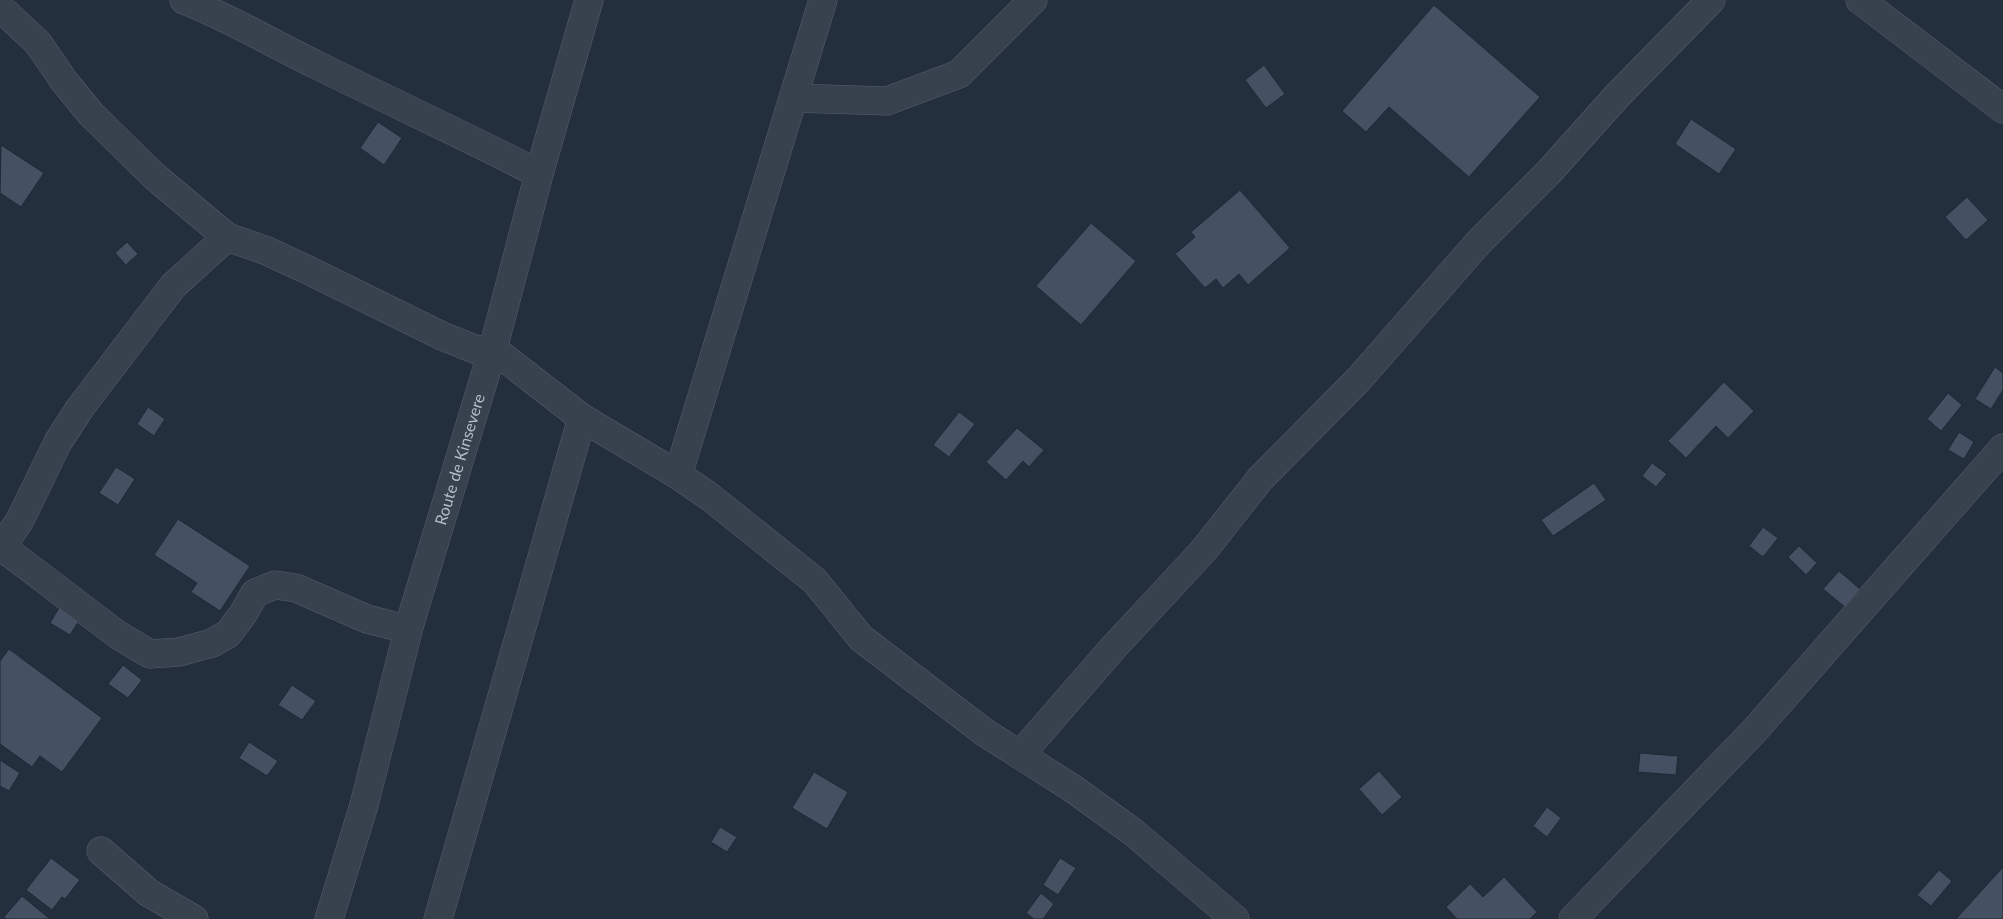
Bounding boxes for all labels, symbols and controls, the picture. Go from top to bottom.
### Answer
street label: Route de Kinsevere [430,391,488,527]

